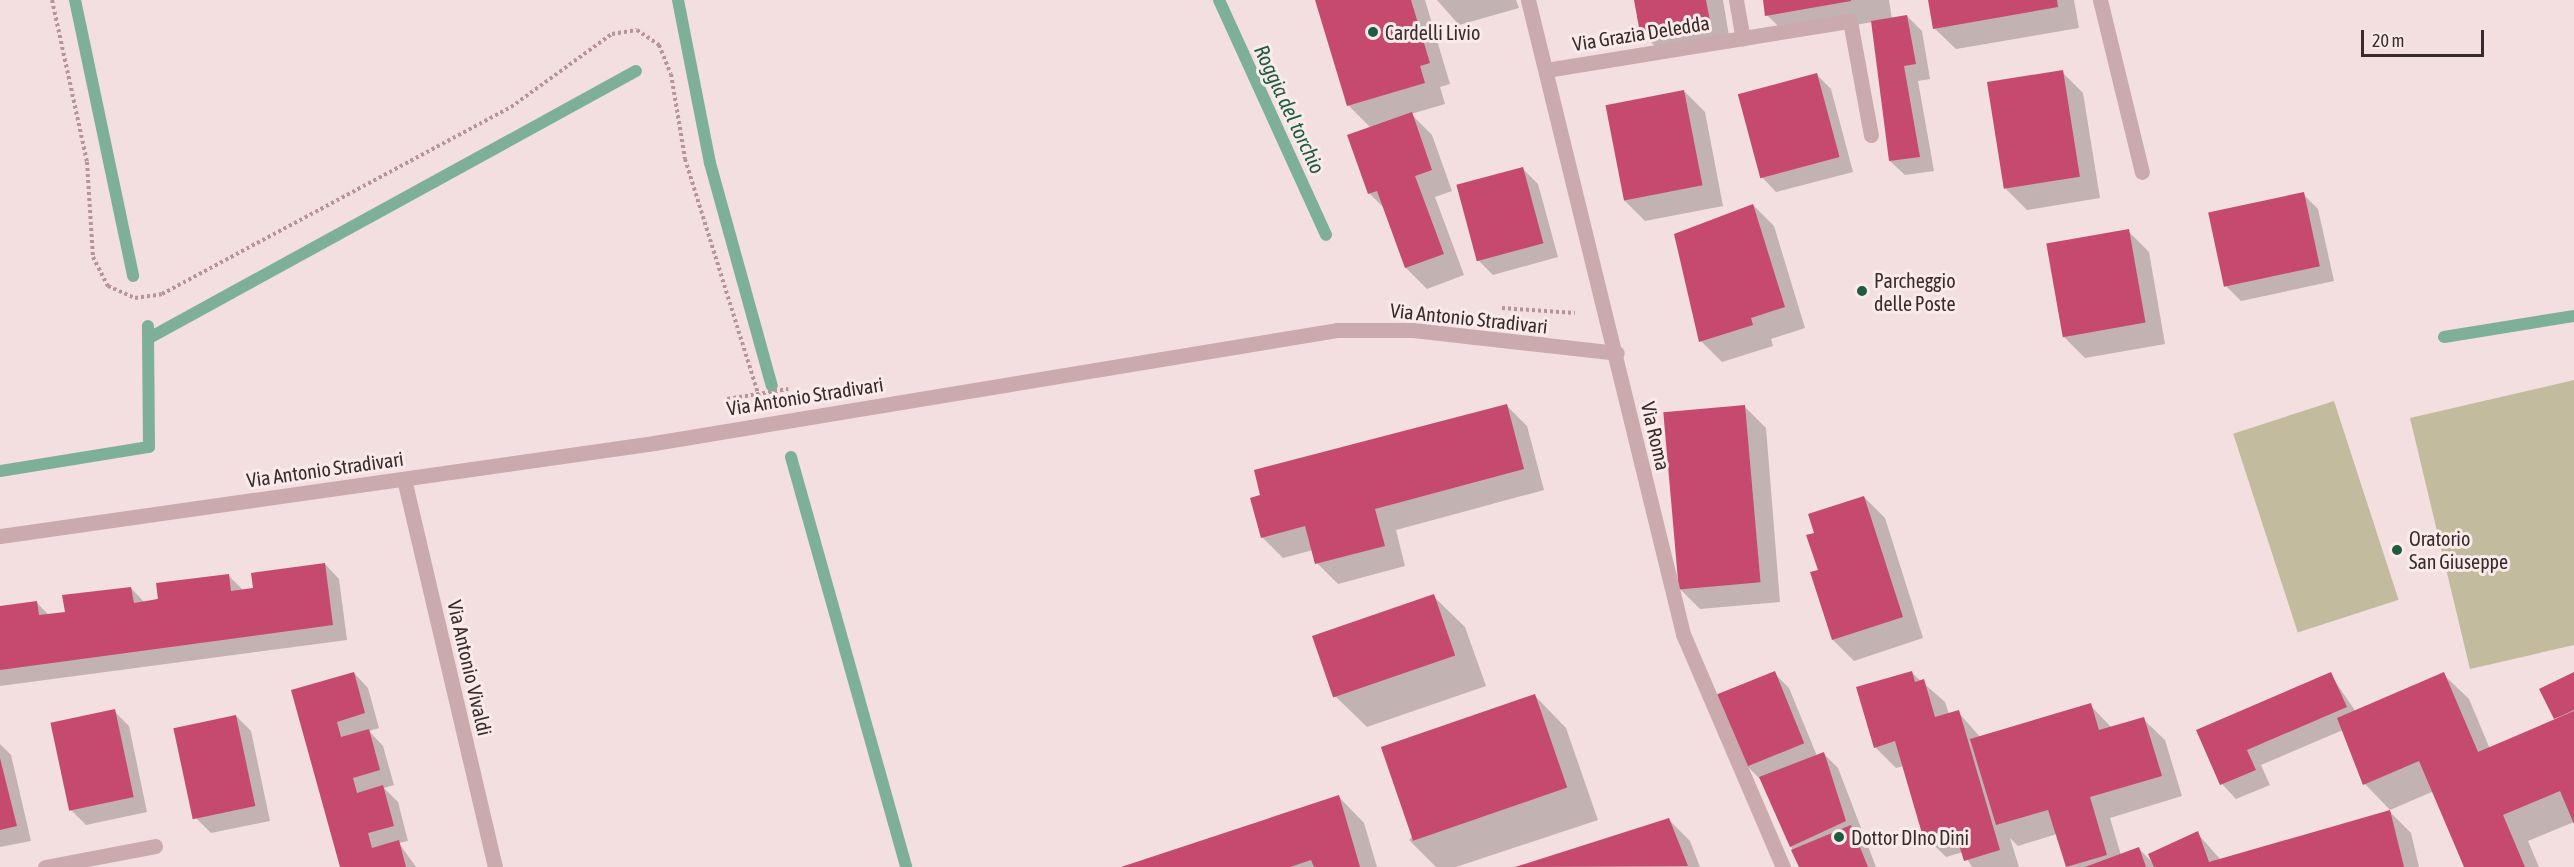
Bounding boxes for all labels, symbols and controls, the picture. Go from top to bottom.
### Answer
street label: Via Grazia Deledda [1571,10,1711,56]
scale bar [2364,18,2487,56]
place label: Cardelli Livio [1385,20,1480,44]
marker: Cardelli Livio [1366,25,1380,39]
text: 20 m [2372,30,2404,51]
water label: Roggia del torchio [1249,41,1331,177]
place label: Parcheggio delle Poste [1874,268,1956,315]
marker: Parcheggio delle Poste [1855,284,1869,298]
street label: Via Antonio Stradivari [1389,298,1549,338]
street label: Via Antonio Stradivari [725,372,885,420]
street label: Via Roma [1636,399,1676,473]
street label: Via Antonio Stradivari [245,446,405,492]
place label: Oratorio San Giuseppe [2409,526,2508,573]
marker: Oratorio San Giuseppe [2390,543,2404,557]
street label: Via Antonio Vivaldi [443,598,497,738]
place label: Dottor DIno Dini [1851,825,1969,849]
marker: Dottor DIno Dini [1832,830,1846,844]

